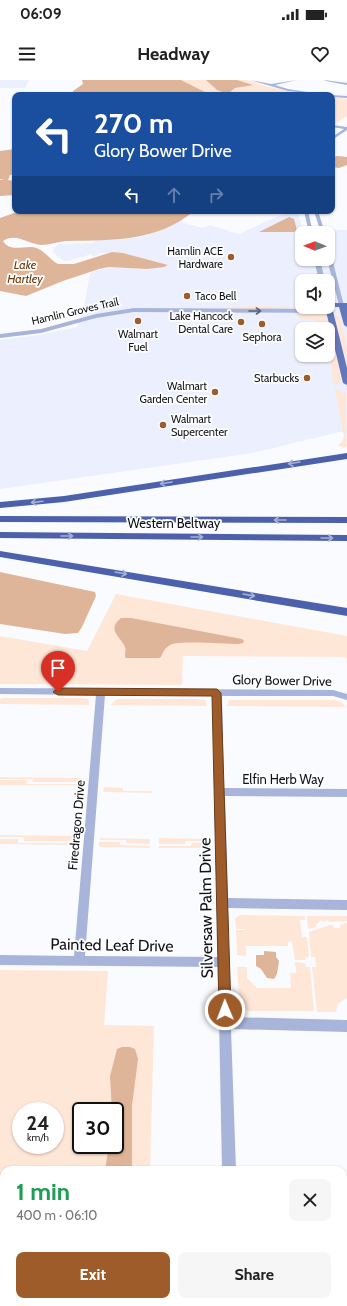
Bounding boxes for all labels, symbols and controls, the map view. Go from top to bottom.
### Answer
text: 06:09 [20,5,61,23]
icon: menu [16,43,38,65]
text: Headway [137,43,210,65]
icon: heart [309,43,331,65]
text: 270 m [94,106,173,140]
icon: left [28,108,80,160]
text: Glory Bower Drive [94,140,232,162]
icon: left [121,184,143,206]
icon: ahead [163,184,185,206]
icon: right [205,184,227,206]
north arrow [295,226,335,266]
map controls [295,226,335,362]
place label: Hamlin ACE Hardware [167,244,223,271]
marker: Hamlin ACE Hardware [226,252,236,262]
water label: Lake Hartley [7,257,43,286]
button: sound [295,274,335,314]
place label: Taco Bell [195,289,237,303]
marker: Taco Bell [182,291,192,301]
street label: Hamlin Groves Trail [30,294,120,328]
one-way arrow [248,307,261,315]
place label: Lake Hancock Dental Care [169,309,233,336]
marker: Walmart Fuel [133,316,143,326]
marker: Lake Hancock Dental Care [236,317,246,327]
marker: Sephora [257,319,267,329]
button: layers [295,322,335,362]
place label: Walmart Fuel [118,327,158,354]
place label: Sephora [243,330,282,344]
place label: Starbucks [254,371,299,385]
marker: Starbucks [302,373,312,383]
place label: Walmart Garden Center [140,379,208,406]
marker: Walmart Garden Center [210,387,220,397]
place label: Walmart Supercenter [171,412,228,439]
marker: Walmart Supercenter [158,420,168,430]
one-way arrow [288,459,301,467]
one-way arrow [160,479,173,487]
one-way arrow [31,498,44,506]
street label: Western Beltway [128,515,221,531]
one-way arrow [274,516,287,524]
one-way arrow [60,532,73,540]
one-way arrow [190,533,203,541]
one-way arrow [320,534,333,542]
one-way arrow [114,569,127,577]
one-way arrow [242,591,255,599]
pin [41,651,75,692]
icon: arrive [47,657,69,679]
street label: Glory Bower Drive [232,671,332,689]
street label: Elfin Herb Way [242,771,324,787]
street label: Firedragon Drive [64,779,88,871]
street label: Silversaw Palm Drive [195,838,217,978]
street label: Painted Leaf Drive [50,934,174,956]
position arrow [204,989,246,1031]
speed limit sign: 30 [72,1102,124,1154]
text: 24 [27,1111,50,1135]
text: km/h [27,1131,49,1144]
text: 1 min [16,1177,70,1206]
button: close [289,1179,331,1221]
text: 400 m · 06:10 [16,1207,97,1223]
button: Exit [16,1252,170,1298]
button: Share [178,1252,331,1298]

